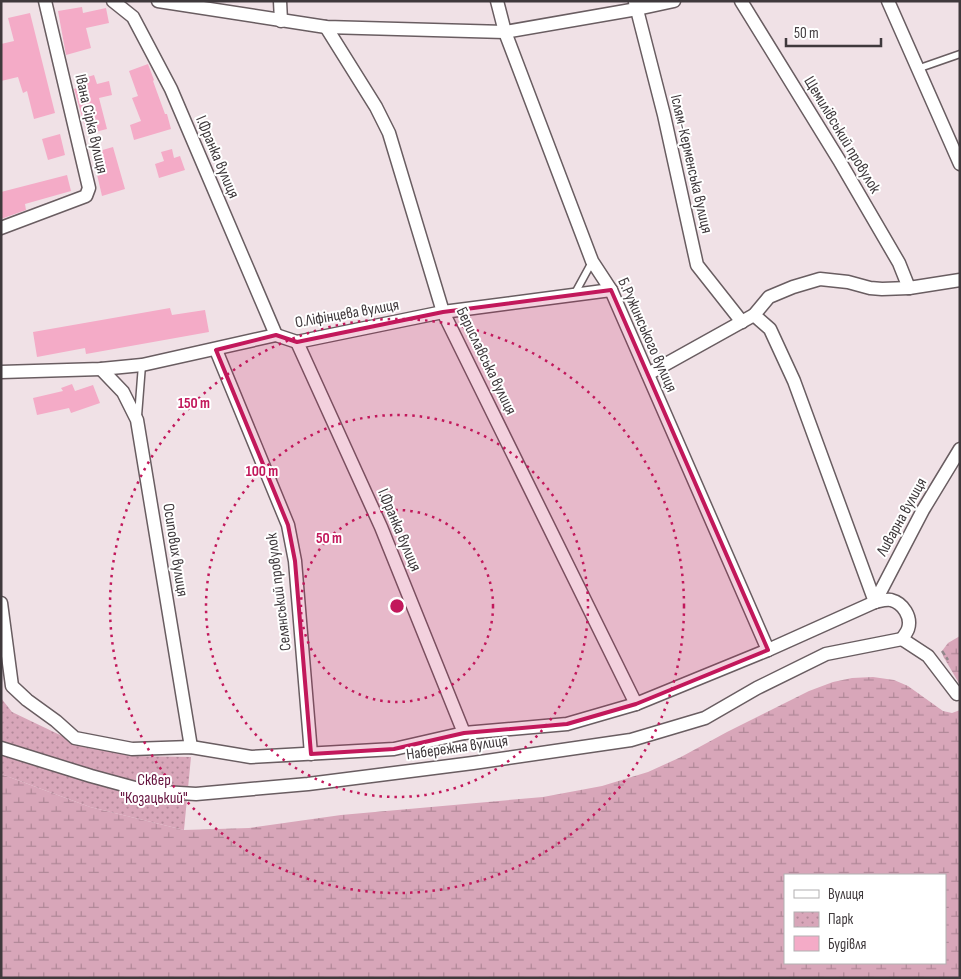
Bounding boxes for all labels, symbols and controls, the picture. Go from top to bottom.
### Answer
scale bar [786,15,881,47]
text: 50 m [794,24,819,43]
street label: Івана Сірка вулиця [70,72,112,176]
street label: Щемилівський провулок [800,73,885,198]
street label: Іслям-Керменська вулиця [666,93,716,235]
street label: І.Франка вулиця [191,113,243,201]
street label: Б.Ружинського вулиця [613,275,681,395]
street label: О.Ліфінцева вулиця [294,296,400,332]
street label: Бериславська вулиця [452,304,520,418]
text: 150 m [178,394,210,413]
text: 100 m [246,462,278,481]
street label: Ливарна вулиця [872,475,931,560]
street label: І.Франка вулиця [373,486,425,574]
street label: Осипових вулиця [158,502,192,598]
text: 50 m [316,529,342,548]
street label: Селянський провулок [262,531,296,652]
centre of rings [388,597,406,615]
street label: Набережна вулиця [405,731,509,765]
park label: Сквер "Козацький" [120,771,188,808]
legend [784,874,946,964]
text: Вулиця [828,885,864,904]
text: Парк [828,910,854,929]
text: Будівля [828,935,867,954]

